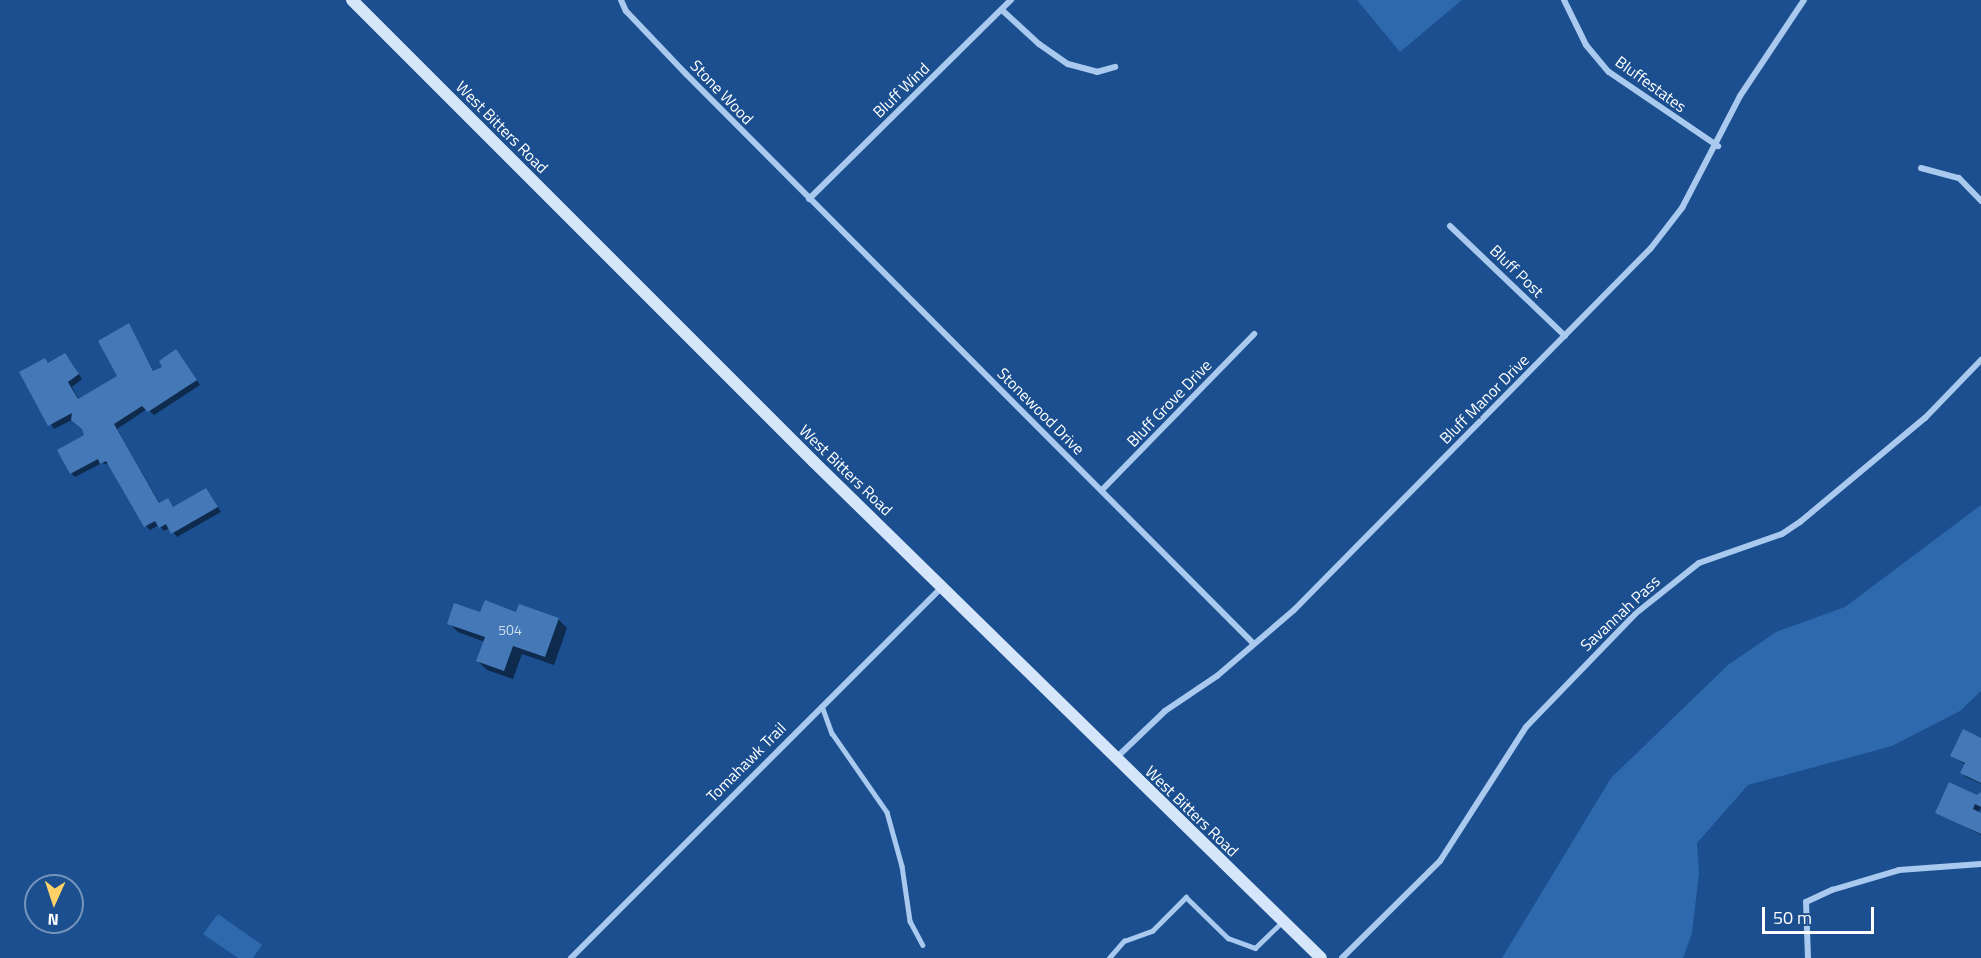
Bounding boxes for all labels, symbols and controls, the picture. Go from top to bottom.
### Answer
street label: Bluffestates [1612,52,1690,116]
street label: Stone Wood [687,56,757,128]
street label: Bluff Wind [869,58,933,122]
street label: West Bitters Road [452,77,552,177]
street label: Bluff Post [1486,241,1548,301]
street label: Bluff Manor Drive [1435,350,1533,448]
street label: Bluff Grove Drive [1123,355,1215,451]
street label: Stonewood Drive [993,363,1089,459]
street label: West Bitters Road [795,421,897,519]
street label: Savannah Pass [1576,571,1664,655]
house number: 504 [498,622,522,638]
street label: Tomahawk Trail [702,718,790,806]
street label: West Bitters Road [1141,762,1243,860]
north arrow [24,874,84,934]
scale bar [1765,895,1878,933]
text: 50 m [1773,904,1812,931]
text: N [47,908,59,932]

